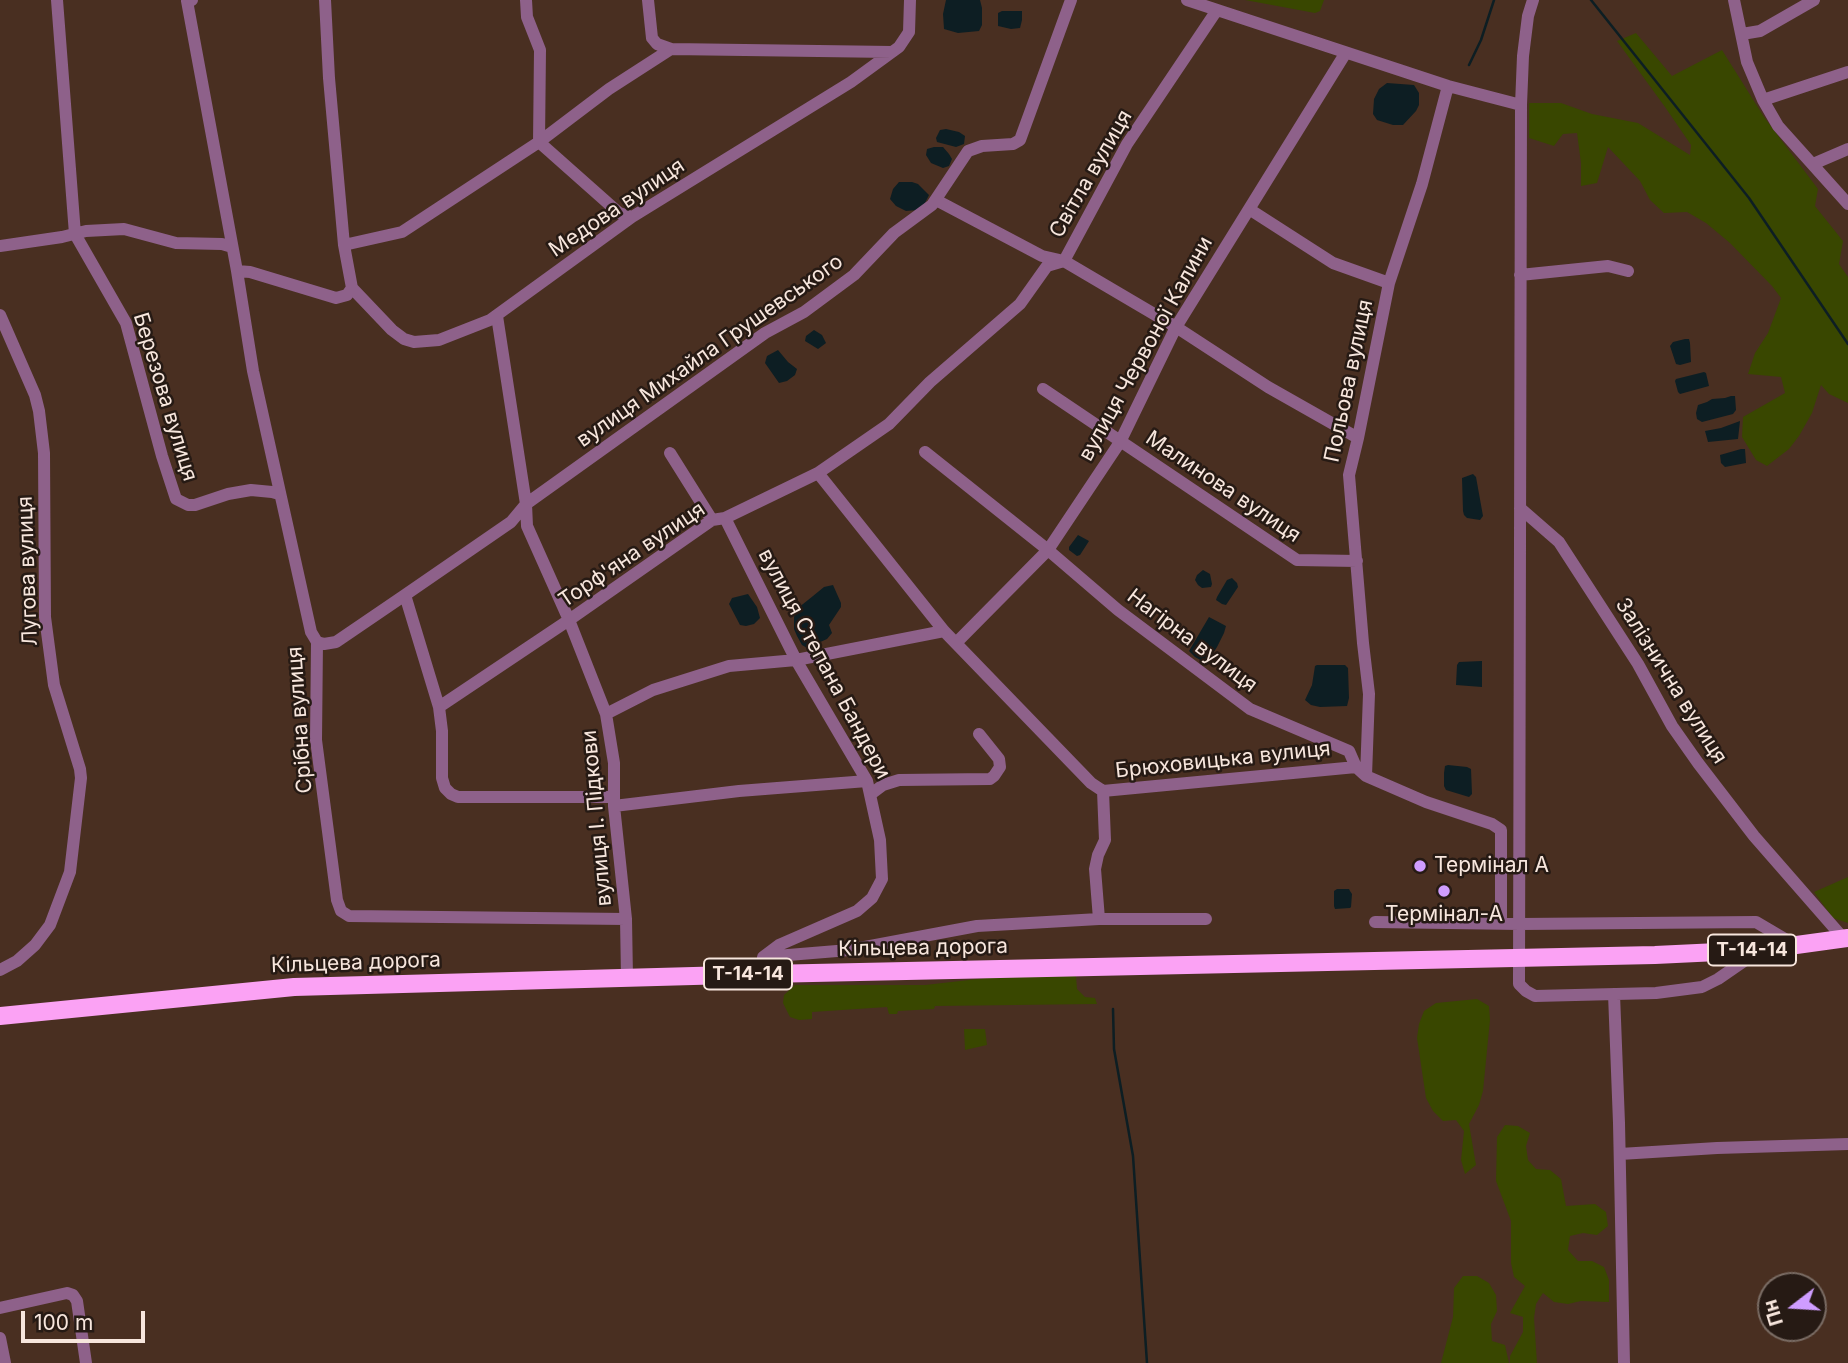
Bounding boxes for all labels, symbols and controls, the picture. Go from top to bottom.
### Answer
street label: Світла вулиця [1044,106,1138,242]
street label: Медова вулиця [544,153,690,263]
street label: вулиця Червоної Калини [1074,232,1218,466]
street label: вулиця Михайла Грушевського [572,249,848,453]
street label: Польова вулиця [1319,297,1379,465]
street label: Березова вулиця [127,310,203,484]
street label: Малинова вулиця [1141,426,1305,548]
street label: Лугова вулиця [13,496,43,646]
street label: Торф'яна вулиця [554,497,710,613]
street label: вулиця Степана Бандери [753,545,895,783]
street label: Нагірна вулиця [1122,584,1262,698]
street label: Залізнична вулиця [1610,593,1732,769]
street label: Срібна вулиця [282,646,318,794]
street label: вулиця І. Підкови [577,729,617,907]
street label: Брюховицька вулиця [1114,736,1332,784]
place label: Термінал А [1434,853,1549,879]
marker: Термінал А [1412,858,1428,874]
marker: Термінал-А [1436,883,1452,899]
place label: Термінал-А [1385,902,1503,928]
street label: Кільцева дорога [838,934,1008,962]
road number: Т-14-14 [1708,934,1796,966]
street label: Кільцева дорога [271,947,441,979]
road number: Т-14-14 [704,958,792,990]
north arrow [1757,1272,1827,1342]
scale bar [24,1296,149,1340]
text: Пн [1759,1297,1788,1329]
text: 100 m [34,1310,93,1335]

